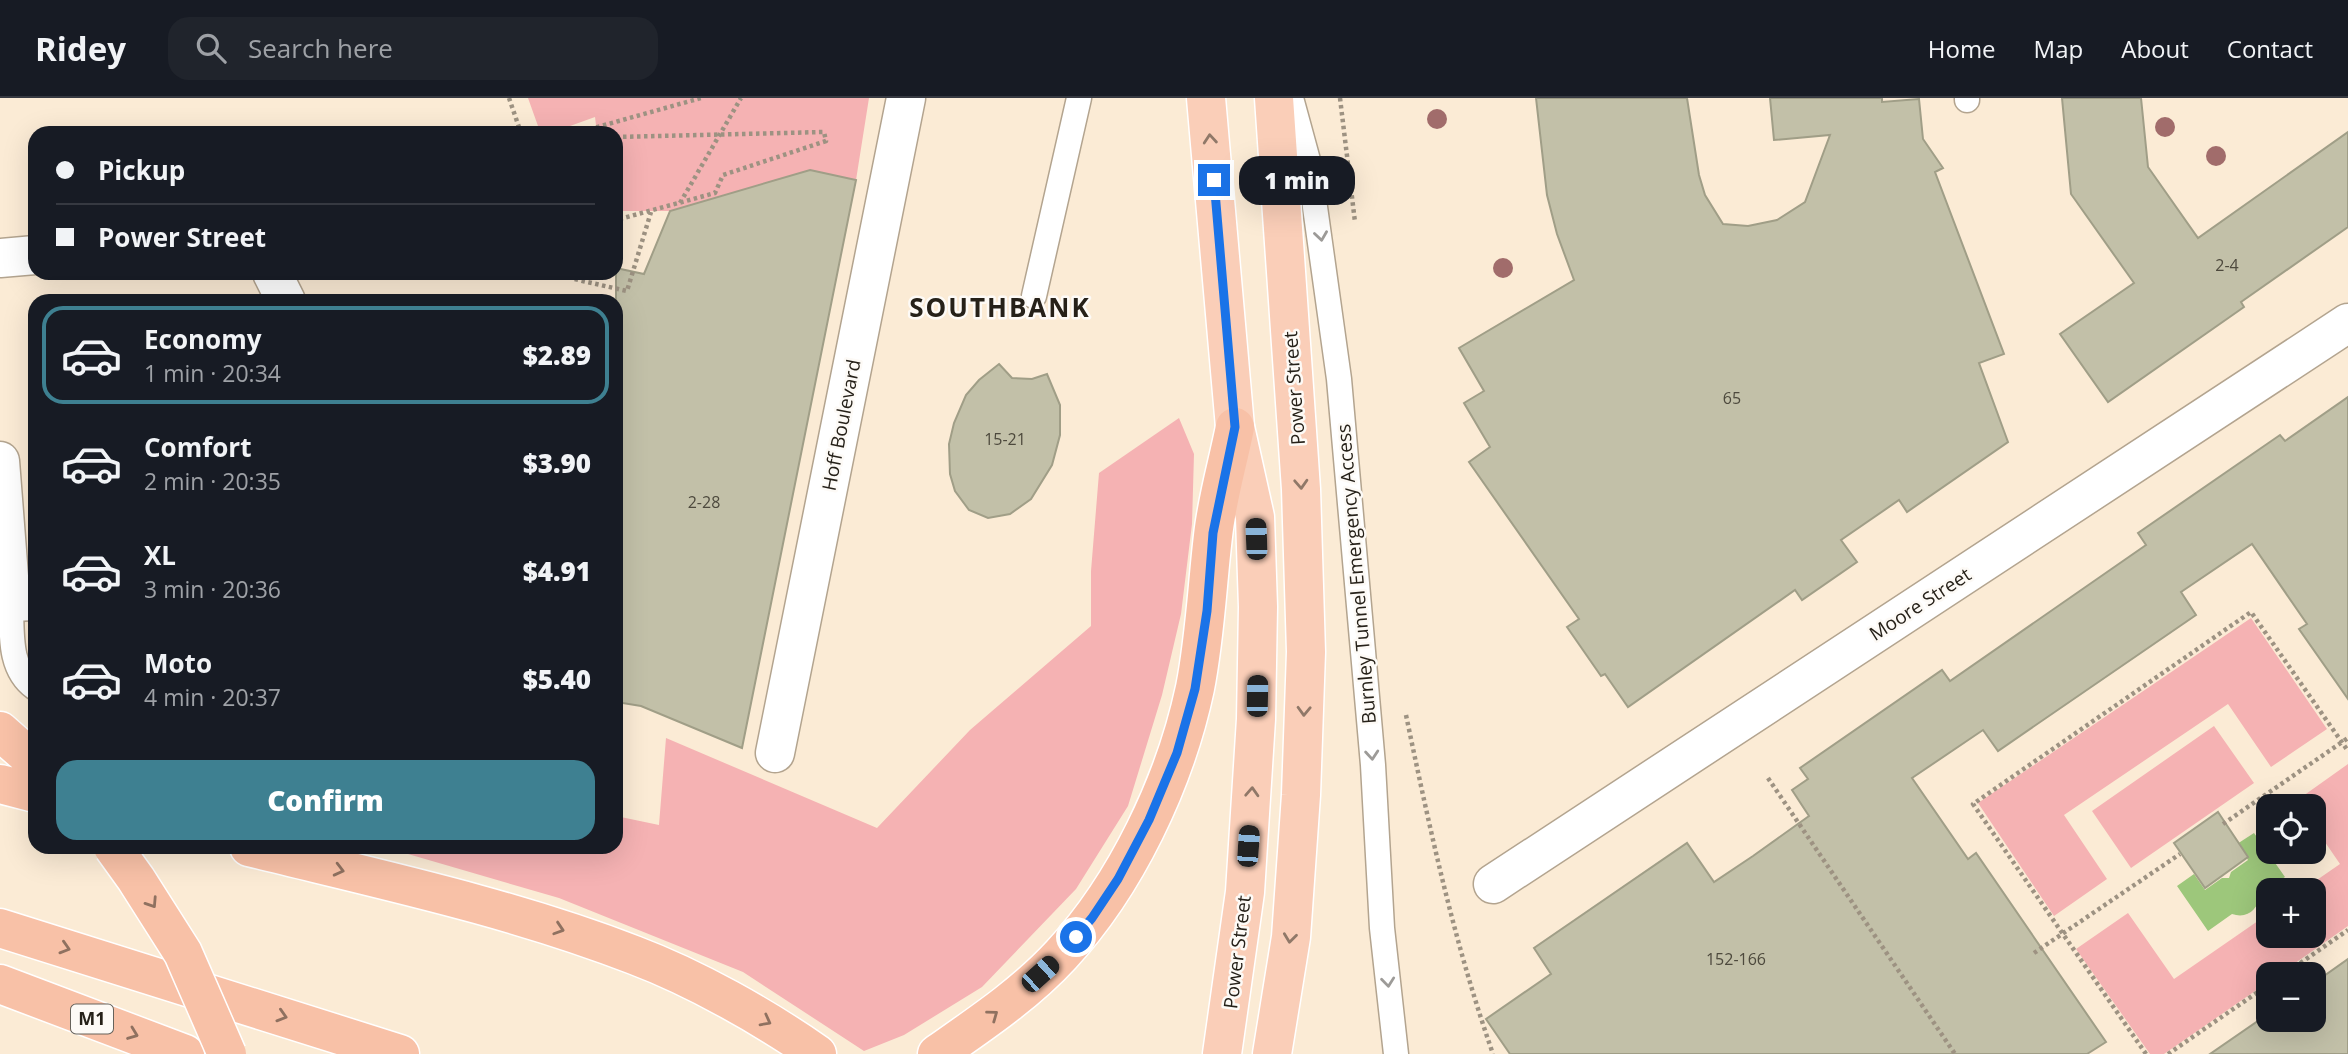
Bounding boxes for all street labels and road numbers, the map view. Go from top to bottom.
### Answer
street label: Power Street [1277,330,1311,446]
street label: Hoff Boulevard [816,357,866,493]
street label: Burnley Tunnel Emergency Access [1330,423,1382,725]
street label: Moore Street [1864,561,1976,647]
street label: Power Street [1217,894,1257,1010]
road number: M1 [71,1004,113,1034]

